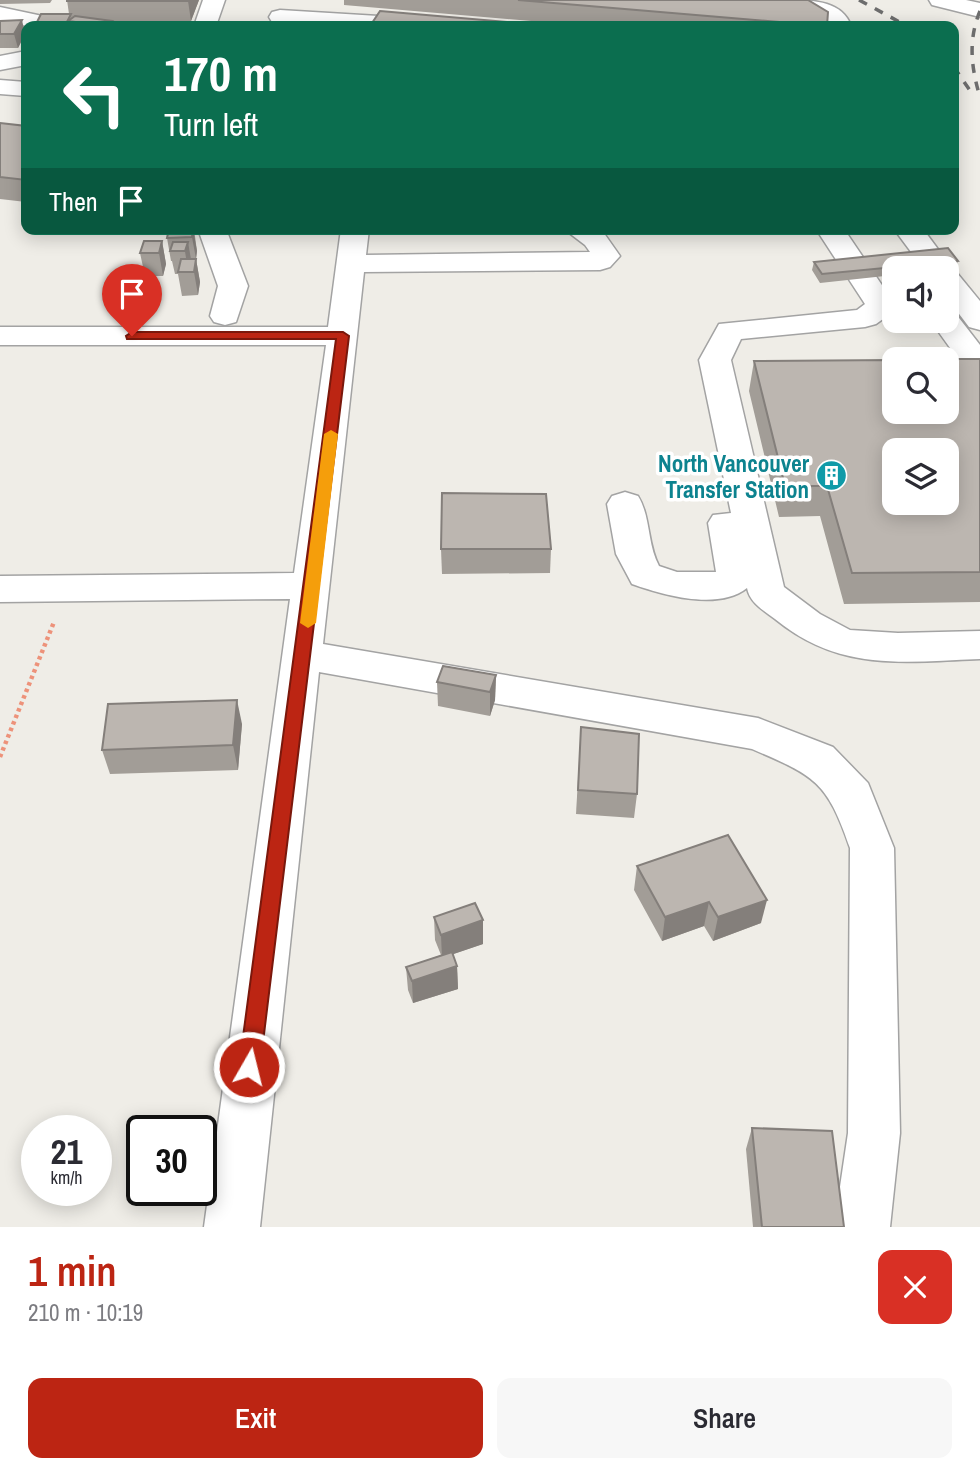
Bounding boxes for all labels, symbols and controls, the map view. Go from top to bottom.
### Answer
text: 170 m [164,40,278,106]
icon: left [49,49,140,140]
text: Turn left [164,103,258,146]
icon: arrive [112,182,150,220]
text: Then [49,184,98,219]
map controls [882,256,959,515]
button: sound [882,256,959,333]
pin [102,264,162,336]
icon: arrive [113,275,151,313]
button: search [882,347,959,424]
button: layers [882,438,959,515]
place label: North Vancouver Transfer Station [658,448,810,505]
building icon: North Vancouver Transfer Station [815,459,849,493]
position arrow [212,1030,286,1104]
speed limit sign: 30 [126,1115,217,1206]
text: 21 [51,1128,82,1175]
text: km/h [51,1165,83,1190]
text: 1 min [28,1243,117,1299]
button: close [878,1250,952,1324]
text: 210 m · 10:19 [28,1297,143,1328]
button: Exit [28,1378,483,1458]
button: Share [497,1378,952,1458]

